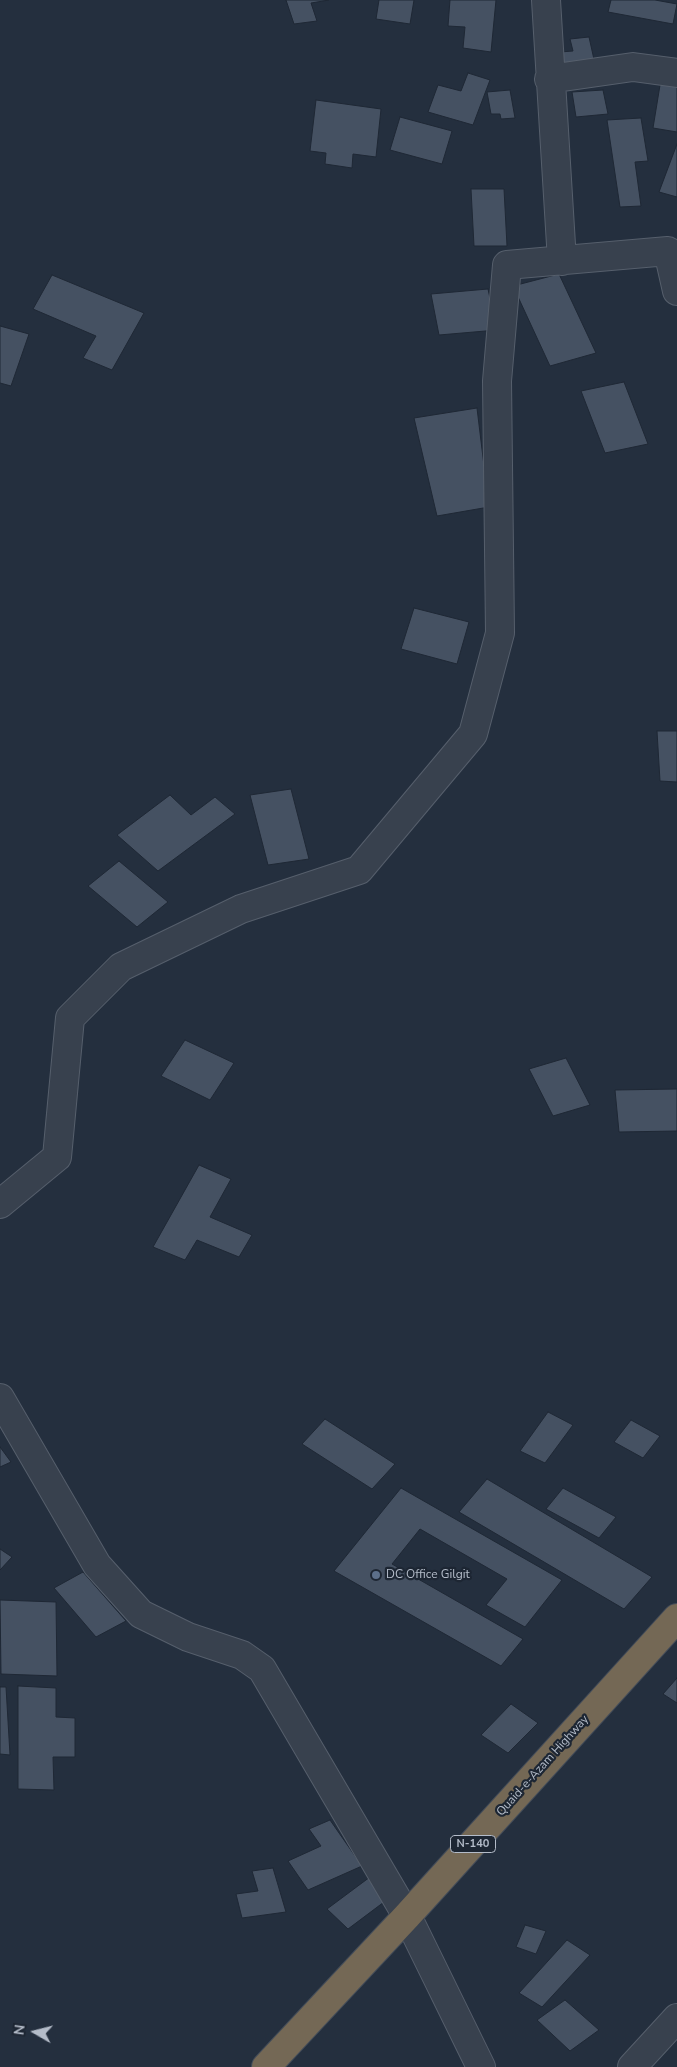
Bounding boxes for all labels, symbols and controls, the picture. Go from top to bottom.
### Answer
place label: DC Office Gilgit [386,1568,470,1582]
marker: DC Office Gilgit [370,1569,382,1581]
street label: Quaid-e-Azam Highway [494,1713,592,1819]
road number: N-140 [450,1836,496,1852]
north arrow [10,2007,60,2057]
text: N [10,2023,30,2036]

